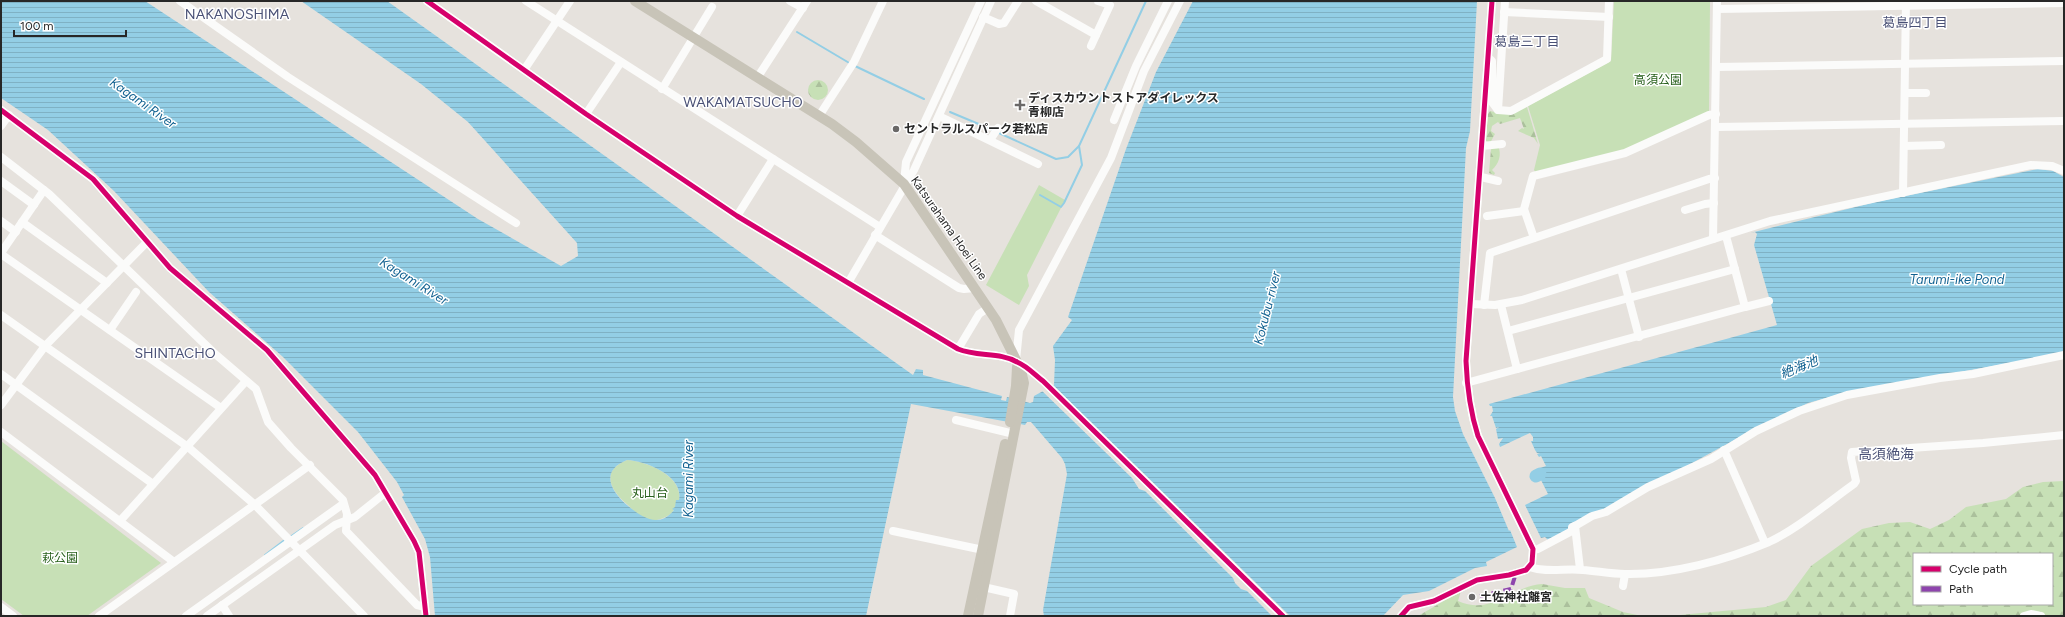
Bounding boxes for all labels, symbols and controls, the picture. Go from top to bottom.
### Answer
district label: NAKANOSHIMA [185,6,290,23]
scale bar [14,12,126,38]
district label: 葛島四丁目 [1882,15,1948,30]
text: 100 m [20,19,54,33]
district label: 葛島三丁目 [1494,34,1560,49]
park label: 高須公園 [1634,73,1682,87]
water label: Kagami River [107,75,179,132]
place label: ディスカウントストアダイレックス 青柳店 [1028,91,1219,119]
district label: WAKAMATSUCHO [683,94,803,111]
marker: ディスカウントストアダイレックス 青柳店 [1015,100,1025,110]
place label: セントラルスパーク若松店 [904,122,1048,136]
marker: セントラルスパーク若松店 [891,124,901,134]
street label: Katsurahama Hoei Line [908,174,990,283]
water label: Kagami River [377,254,451,308]
water label: Kokubu-river [1251,269,1283,346]
water label: Tarumi-ike Pond [1910,272,2005,287]
district label: SHINTACHO [134,345,216,362]
water label: 絶海池 [1778,352,1822,381]
water label: Kagami River [681,440,696,518]
district label: 高須絶海 [1858,446,1914,463]
park label: 丸山台 [632,486,668,500]
park label: 萩公園 [42,551,78,565]
legend [1913,553,2053,605]
text: Cycle path [1949,562,2007,576]
text: Path [1949,582,1973,596]
place label: 土佐神社離宮 [1480,590,1552,604]
marker: 土佐神社離宮 [1467,592,1477,602]

